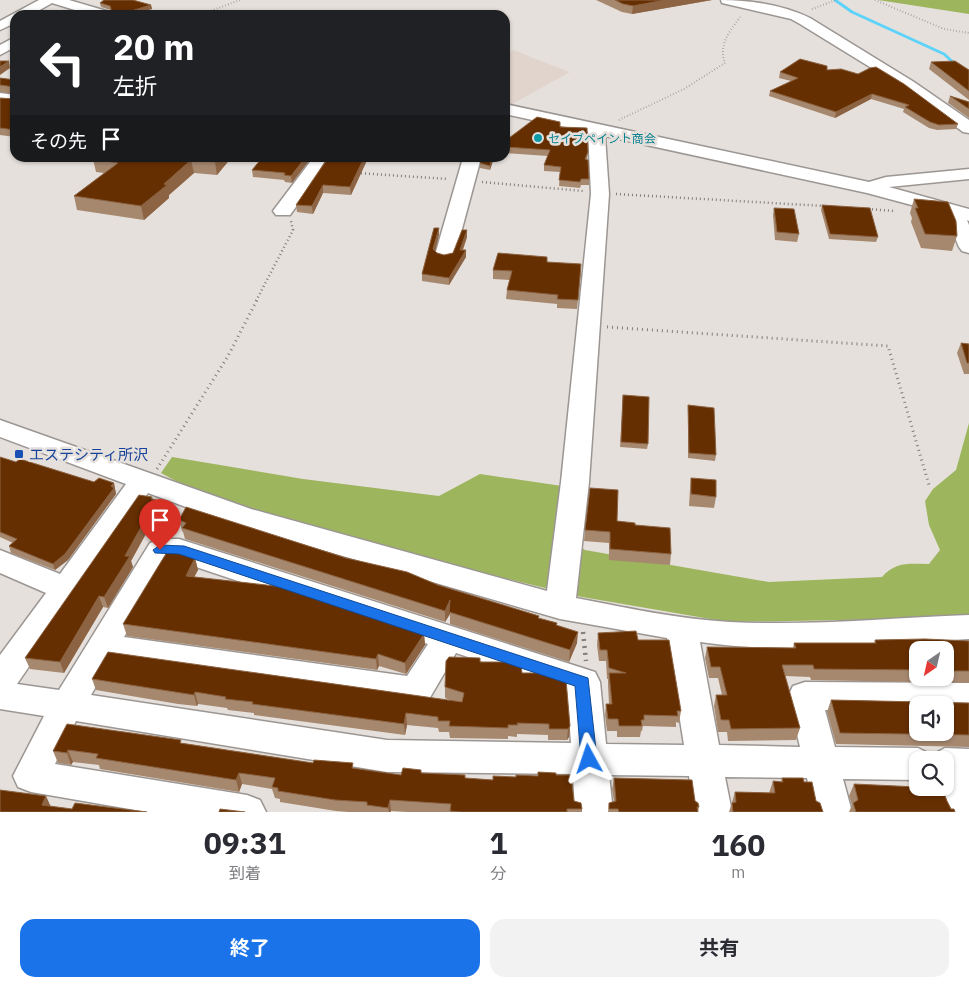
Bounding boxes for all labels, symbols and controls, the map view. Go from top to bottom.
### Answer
text: 20 m [113,24,195,70]
icon: left [30,30,95,95]
text: 左折 [113,71,157,100]
icon: arrive [97,125,125,153]
text: その先 [30,129,87,153]
place label: セイブペイント商会 [548,131,656,146]
marker: セイブペイント商会 [532,132,544,144]
place label: エステシティ所沢 [29,445,148,464]
marker: エステシティ所沢 [13,448,25,460]
pin [139,499,181,550]
icon: arrive [146,506,174,534]
north arrow [909,641,954,686]
map controls [909,641,954,796]
button: sound [909,696,954,741]
position arrow [562,732,614,784]
button: search [909,751,954,796]
text: 09:31 [204,823,286,862]
text: 1 [489,823,507,862]
text: 160 [711,825,765,864]
text: m [731,862,745,882]
text: 到着 [229,863,261,883]
text: 分 [490,863,506,883]
button: 終了 [20,919,480,977]
button: 共有 [490,919,949,977]

